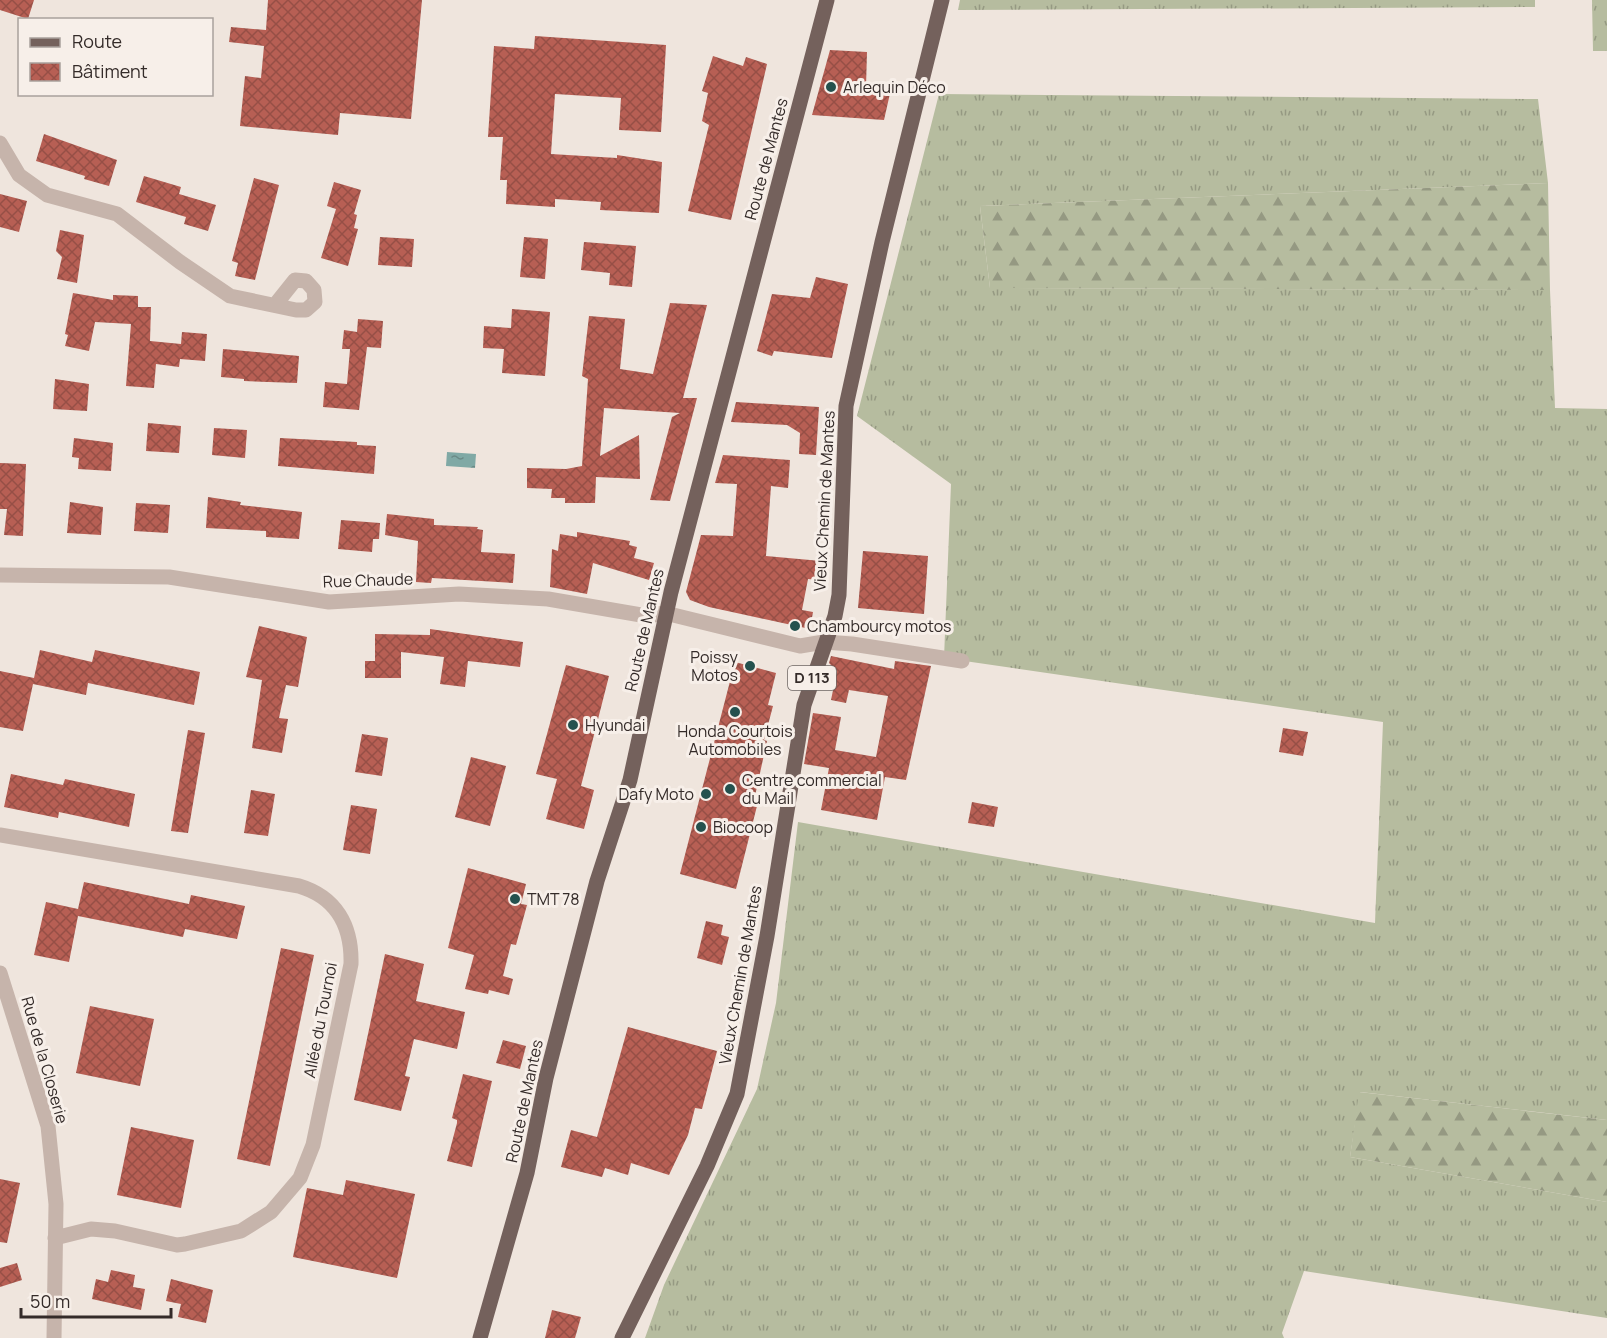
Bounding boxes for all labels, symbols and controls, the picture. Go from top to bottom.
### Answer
legend [18,18,213,96]
text: Route [72,29,122,53]
text: Bâtiment [72,59,148,83]
place label: Arlequin Déco [843,76,946,98]
marker: Arlequin Déco [824,80,838,94]
street label: Route de Mantes [739,96,793,222]
street label: Vieux Chemin de Mantes [808,410,840,592]
street label: Route de Mantes [619,566,669,694]
street label: Rue Chaude [322,567,414,593]
place label: Chambourcy motos [807,615,951,637]
marker: Chambourcy motos [788,619,802,633]
place label: Poissy Motos [690,646,739,686]
marker: Poissy Motos [743,659,757,673]
road number: D 113 [788,666,836,690]
marker: Honda Courtois Automobiles [728,705,742,719]
place label: Hyundai [585,714,645,736]
marker: Hyundai [566,718,580,732]
place label: Honda Courtois Automobiles [677,720,793,760]
place label: Centre commercial du Mail [742,769,882,809]
marker: Centre commercial du Mail [723,782,737,796]
place label: Dafy Moto [619,783,694,805]
marker: Dafy Moto [699,787,713,801]
place label: Biocoop [713,816,773,838]
marker: Biocoop [694,820,708,834]
street label: Vieux Chemin de Mantes [713,884,767,1066]
place label: TMT 78 [527,888,580,910]
marker: TMT 78 [508,892,522,906]
street label: Allée du Tournoi [298,960,342,1080]
street label: Rue de la Closerie [16,994,74,1126]
street label: Route de Mantes [500,1037,548,1165]
scale bar [21,1281,171,1319]
text: 50 m [30,1289,70,1313]

